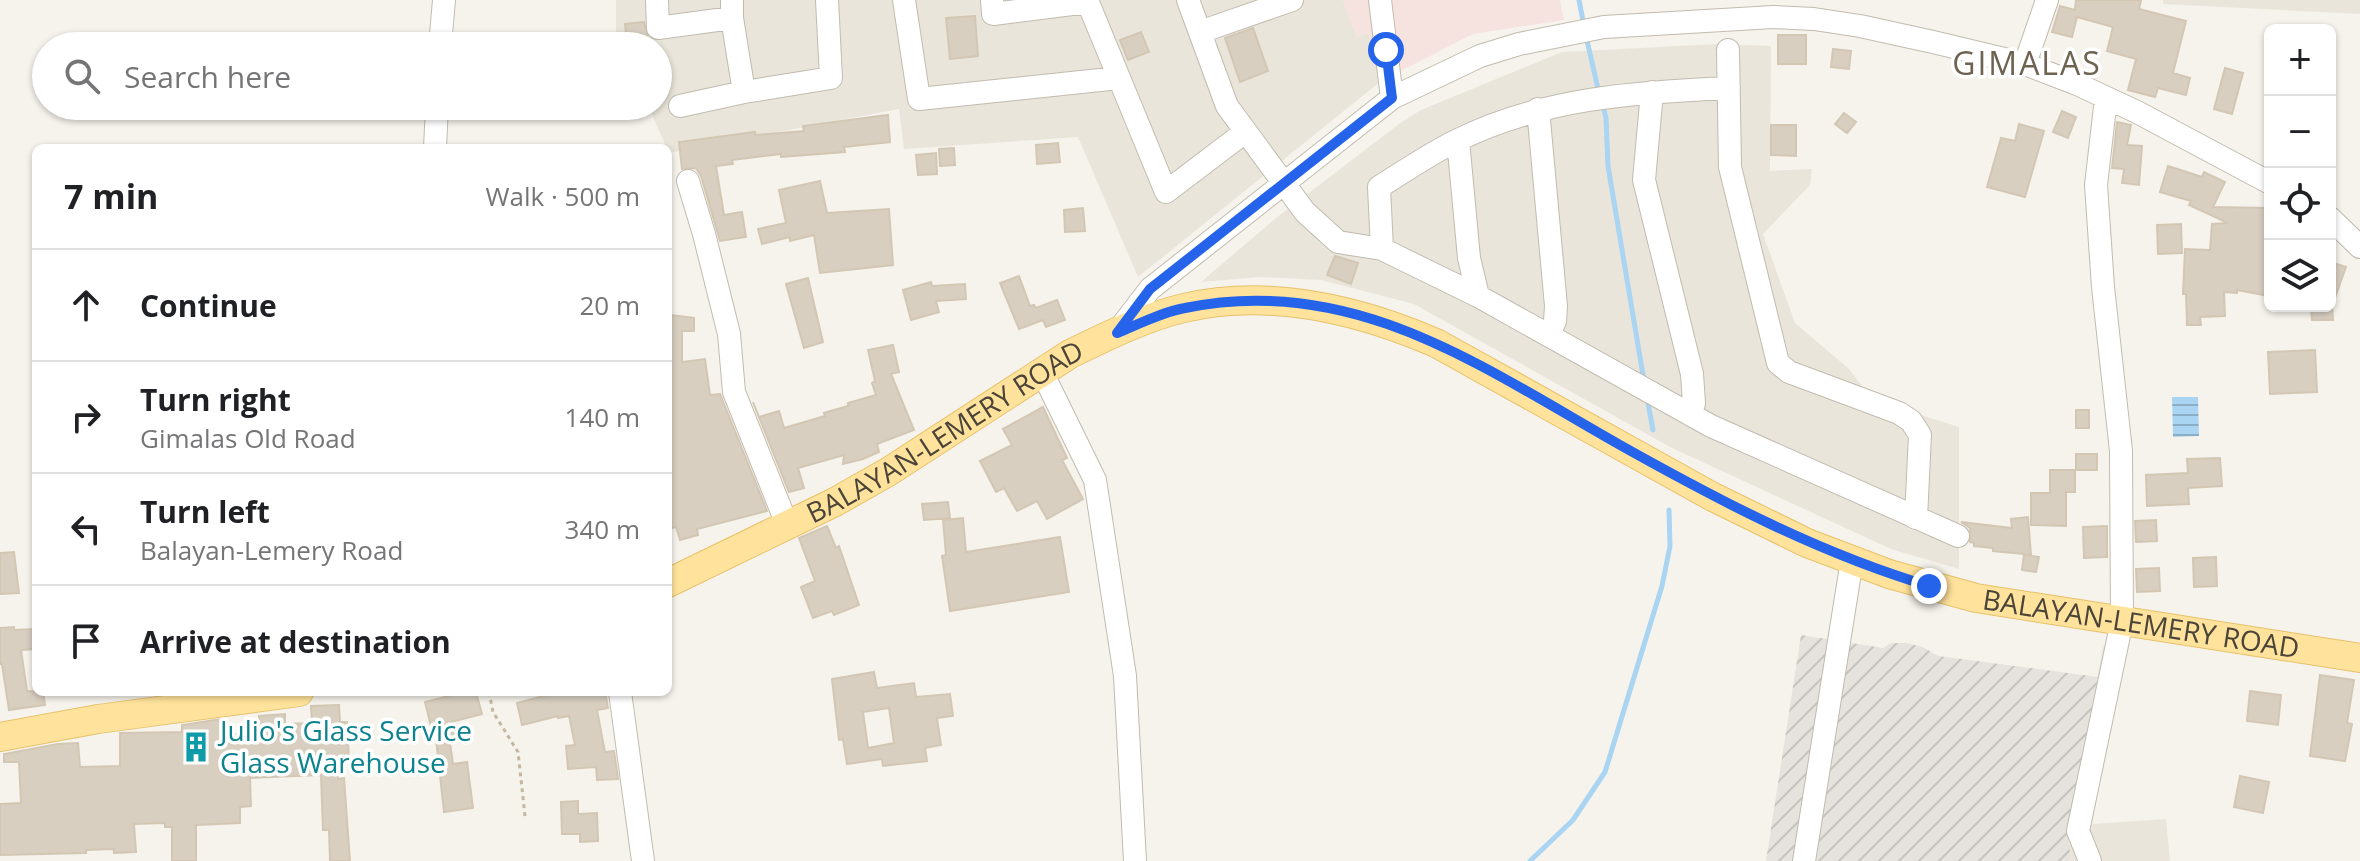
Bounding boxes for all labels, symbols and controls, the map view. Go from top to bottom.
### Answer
map controls [2264,24,2336,312]
button: + [2264,24,2336,96]
search box [32,32,672,120]
route start [1368,32,1404,68]
district label: GIMALAS [1952,41,2102,84]
icon: search [60,54,104,98]
text: Search here [124,56,291,97]
button: − [2264,96,2336,168]
button: locate [2264,168,2336,240]
text: 7 min [64,173,158,219]
text: Walk · 500 m [486,178,640,214]
button: layers [2264,240,2336,312]
icon: ahead [64,283,108,327]
text: Continue [140,285,277,326]
text: 20 m [579,287,640,323]
street label: BALAYAN-LEMERY ROAD [800,331,1089,531]
text: Turn right [140,379,291,420]
icon: right [64,395,108,439]
text: 140 m [565,399,640,435]
text: Gimalas Old Road [140,420,356,456]
text: Turn left [140,491,270,532]
icon: left [64,507,108,551]
text: 340 m [565,511,640,547]
text: Balayan-Lemery Road [140,532,403,568]
route end [1911,568,1947,604]
street label: BALAYAN-LEMERY ROAD [1980,579,2302,666]
icon: arrive [64,619,108,663]
text: Arrive at destination [140,621,451,662]
place label: Julio's Glass Service Glass Warehouse [217,711,472,781]
building icon: Julio's Glass Service Glass Warehouse [179,730,213,764]

